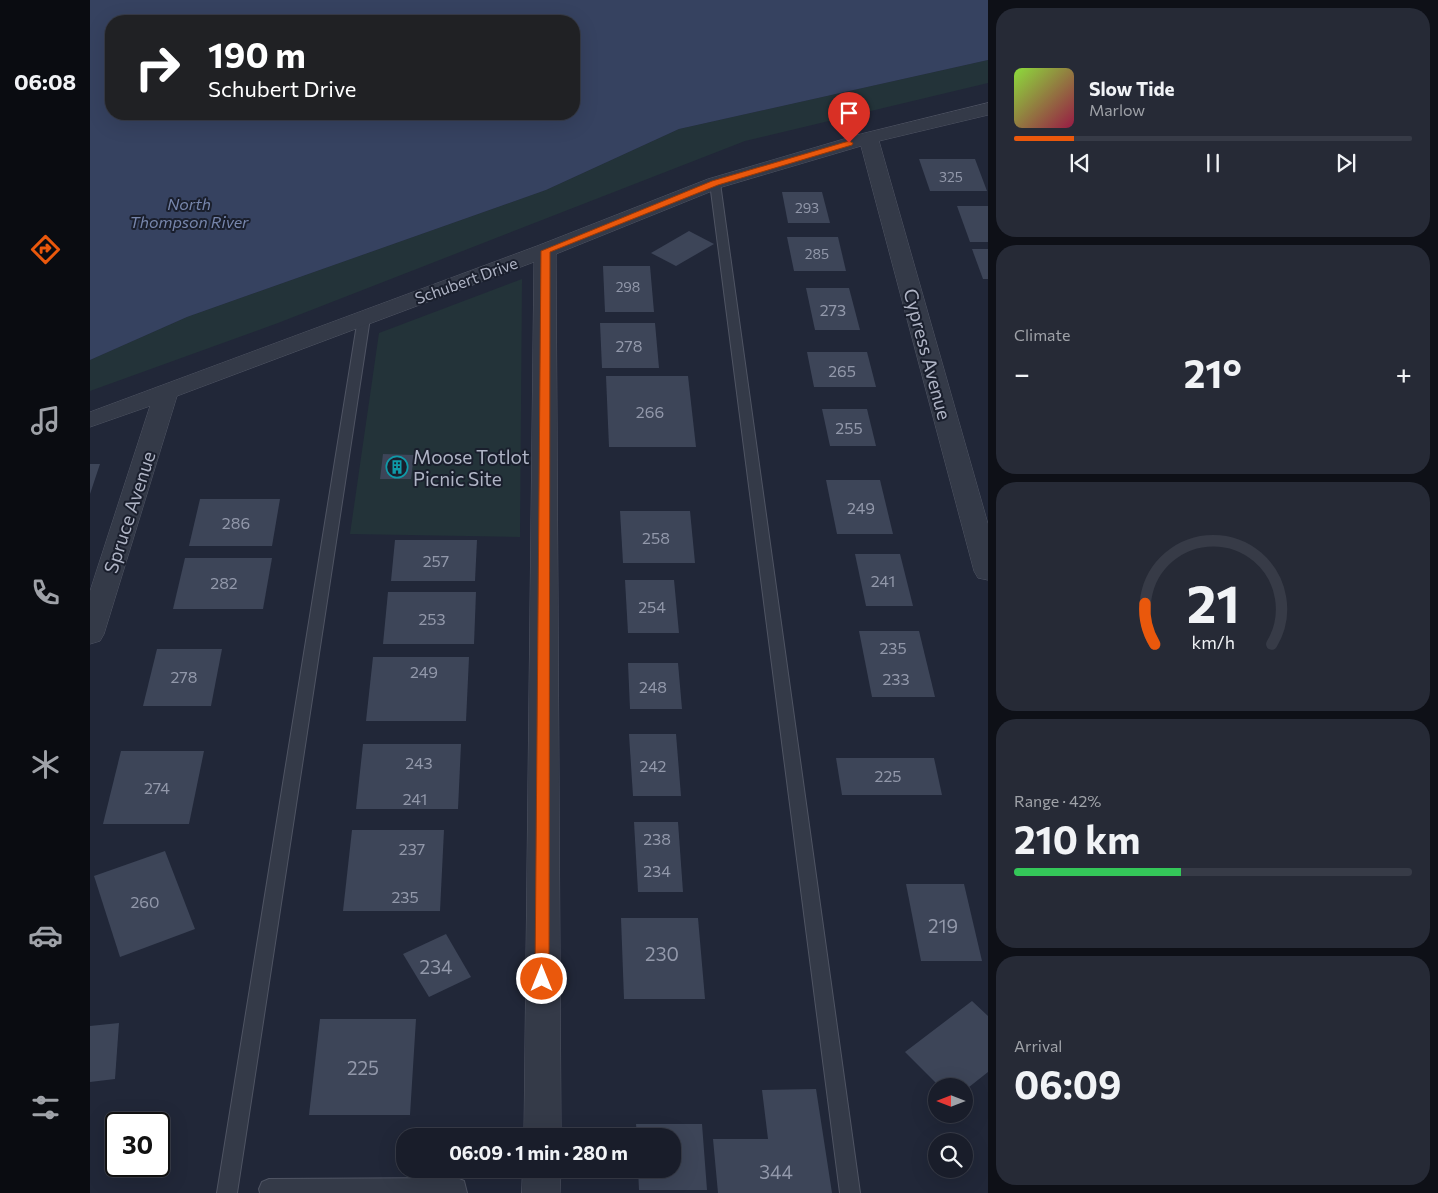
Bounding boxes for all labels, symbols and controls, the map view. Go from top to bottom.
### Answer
text: 190 m [208,32,306,75]
icon: right [125,35,190,100]
text: 06:08 [14,68,76,95]
text: Schubert Drive [208,75,356,102]
text: Slow Tide [1089,77,1175,100]
pin [828,92,870,143]
icon: arrive [835,99,863,127]
text: Marlow [1089,100,1145,119]
icon: previous [1066,149,1094,177]
icon: pause [1199,149,1227,177]
icon: next [1332,149,1360,177]
house number: 325 [939,168,963,185]
water label: North Thompson River [129,194,249,231]
house number: 293 [795,199,819,216]
icon: directions [28,232,63,267]
house number: 285 [805,245,829,262]
street label: Schubert Drive [412,253,520,307]
house number: 298 [616,278,640,295]
street label: Cypress Avenue [899,286,957,422]
house number: 273 [820,300,846,319]
text: Climate [1014,325,1070,344]
house number: 278 [616,336,642,355]
text: 21° [1184,349,1242,396]
text: − [1014,356,1030,390]
text: + [1396,356,1412,390]
house number: 265 [828,361,856,380]
house number: 266 [636,402,664,421]
icon: music [28,403,63,438]
house number: 255 [835,418,863,437]
place label: Moose Totlot Picnic Site [413,445,530,490]
street label: Spruce Avenue [98,448,160,576]
building icon: Moose Totlot Picnic Site [385,455,409,479]
house number: 249 [847,498,875,517]
house number: 286 [222,513,250,532]
house number: 258 [642,528,670,547]
house number: 257 [423,551,449,570]
text: 21 [1186,570,1240,634]
house number: 241 [871,571,895,590]
house number: 282 [210,573,238,592]
icon: phone [28,575,63,610]
house number: 254 [638,597,666,616]
house number: 253 [418,609,446,628]
text: km/h [1191,631,1235,653]
house number: 235 [879,638,907,657]
house number: 249 [410,662,438,681]
house number: 278 [171,667,197,686]
house number: 233 [882,669,910,688]
house number: 248 [639,677,667,696]
icon: climate [28,747,63,782]
house number: 243 [405,753,433,772]
house number: 242 [640,756,667,775]
house number: 225 [875,766,901,785]
house number: 274 [144,778,170,797]
house number: 241 [403,789,427,808]
text: Range · 42% [1014,791,1101,810]
text: 210 km [1014,815,1140,862]
house number: 238 [643,829,671,848]
house number: 237 [399,839,425,858]
house number: 234 [643,861,671,880]
house number: 235 [391,887,419,906]
house number: 260 [131,892,159,911]
house number: 219 [928,914,958,937]
icon: car [28,918,63,953]
house number: 230 [645,942,679,965]
position arrow [515,952,567,1004]
house number: 234 [420,955,452,978]
text: Arrival [1014,1036,1062,1055]
house number: 225 [347,1056,379,1079]
text: 06:09 [1014,1060,1121,1107]
north arrow [928,1078,972,1122]
map controls [928,1078,973,1178]
icon: filters [28,1090,63,1125]
speed limit sign: 30 [105,1112,170,1177]
button: search [928,1133,973,1178]
text: 06:09 · 1 min · 280 m [449,1141,628,1164]
house number: 344 [759,1160,793,1183]

